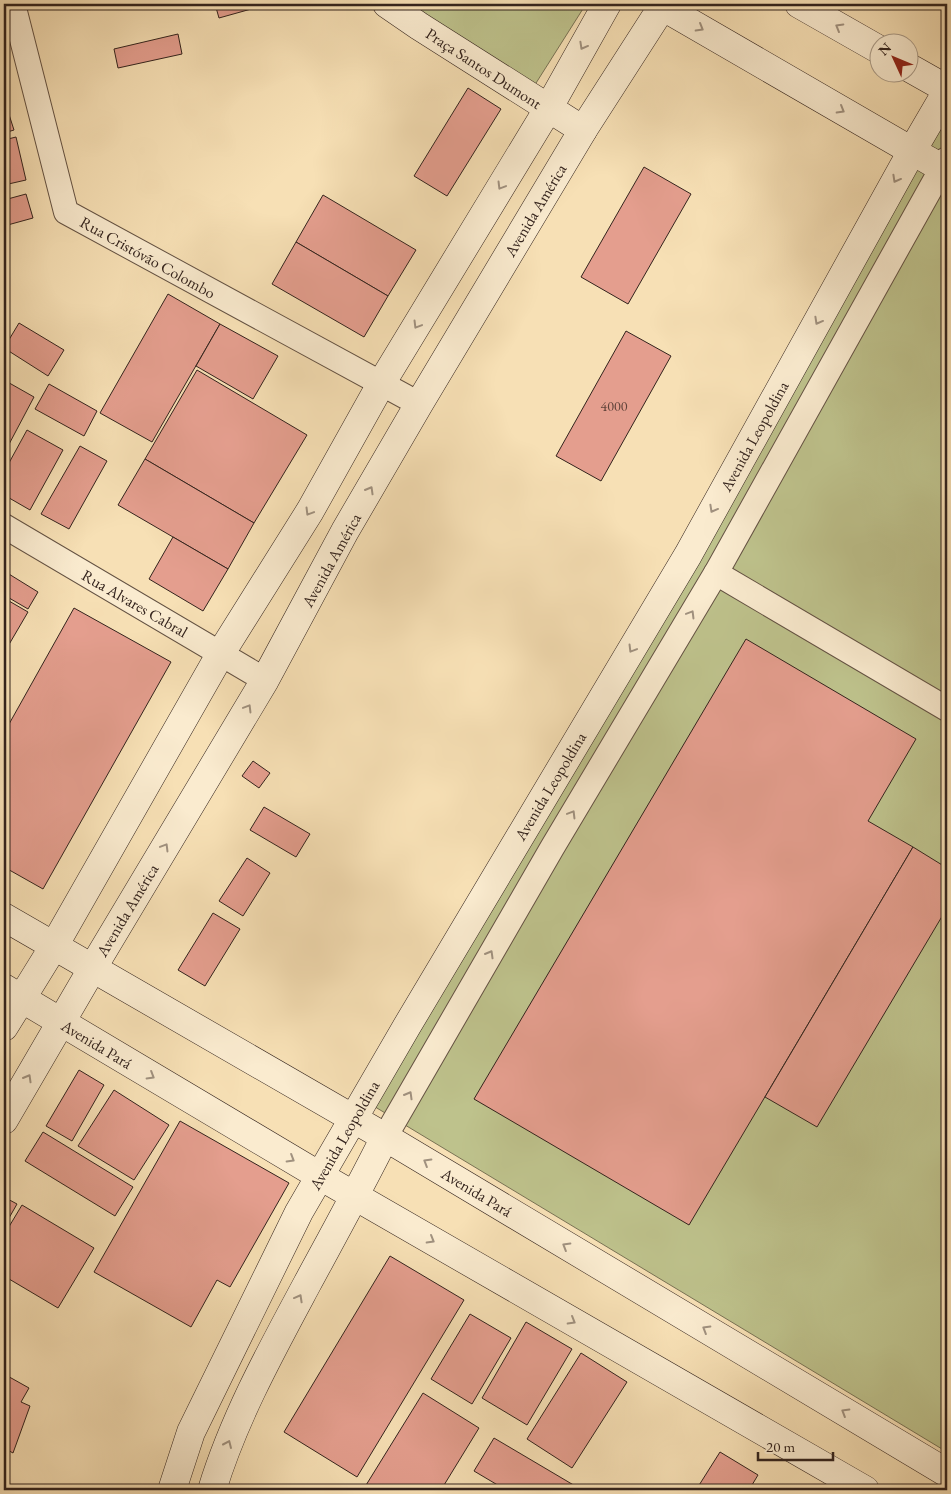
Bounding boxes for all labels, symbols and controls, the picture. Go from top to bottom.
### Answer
one-way arrow [695,22,704,32]
street label: Praça Santos Dumont [422,23,546,114]
one-way arrow [835,23,844,33]
north arrow [868,32,918,82]
text: N [874,38,896,59]
one-way arrow [579,41,589,50]
one-way arrow [835,103,844,113]
street label: Avenida América [499,160,572,261]
one-way arrow [893,173,903,182]
one-way arrow [497,181,507,190]
street label: Rua Cristóvão Colombo [76,212,219,303]
one-way arrow [814,316,824,325]
one-way arrow [413,320,423,329]
street label: Avenida Leopoldina [715,377,794,496]
house number: 4000 [601,397,628,415]
one-way arrow [363,486,373,495]
one-way arrow [710,504,720,513]
one-way arrow [306,506,316,515]
street label: Avenida América [296,509,366,612]
street label: Rua Alvares Cabral [78,565,192,642]
one-way arrow [685,611,695,620]
one-way arrow [628,644,638,653]
one-way arrow [242,705,252,714]
street label: Avenida Leopoldina [509,728,591,845]
one-way arrow [566,810,576,819]
one-way arrow [158,844,168,853]
street label: Avenida América [91,860,164,961]
one-way arrow [484,951,494,960]
street label: Avenida Pará [57,1015,137,1074]
one-way arrow [145,1070,154,1080]
one-way arrow [22,1074,32,1083]
street label: Avenida Leopoldina [304,1076,385,1195]
one-way arrow [403,1091,413,1100]
one-way arrow [285,1152,294,1162]
one-way arrow [423,1159,432,1169]
street label: Avenida Pará [437,1163,517,1222]
one-way arrow [426,1234,435,1244]
one-way arrow [563,1242,572,1252]
one-way arrow [293,1295,303,1304]
one-way arrow [567,1315,576,1325]
one-way arrow [702,1326,711,1336]
one-way arrow [842,1409,851,1419]
scale bar [758,1429,834,1461]
text: 20 m [766,1437,795,1456]
one-way arrow [221,1440,232,1449]

